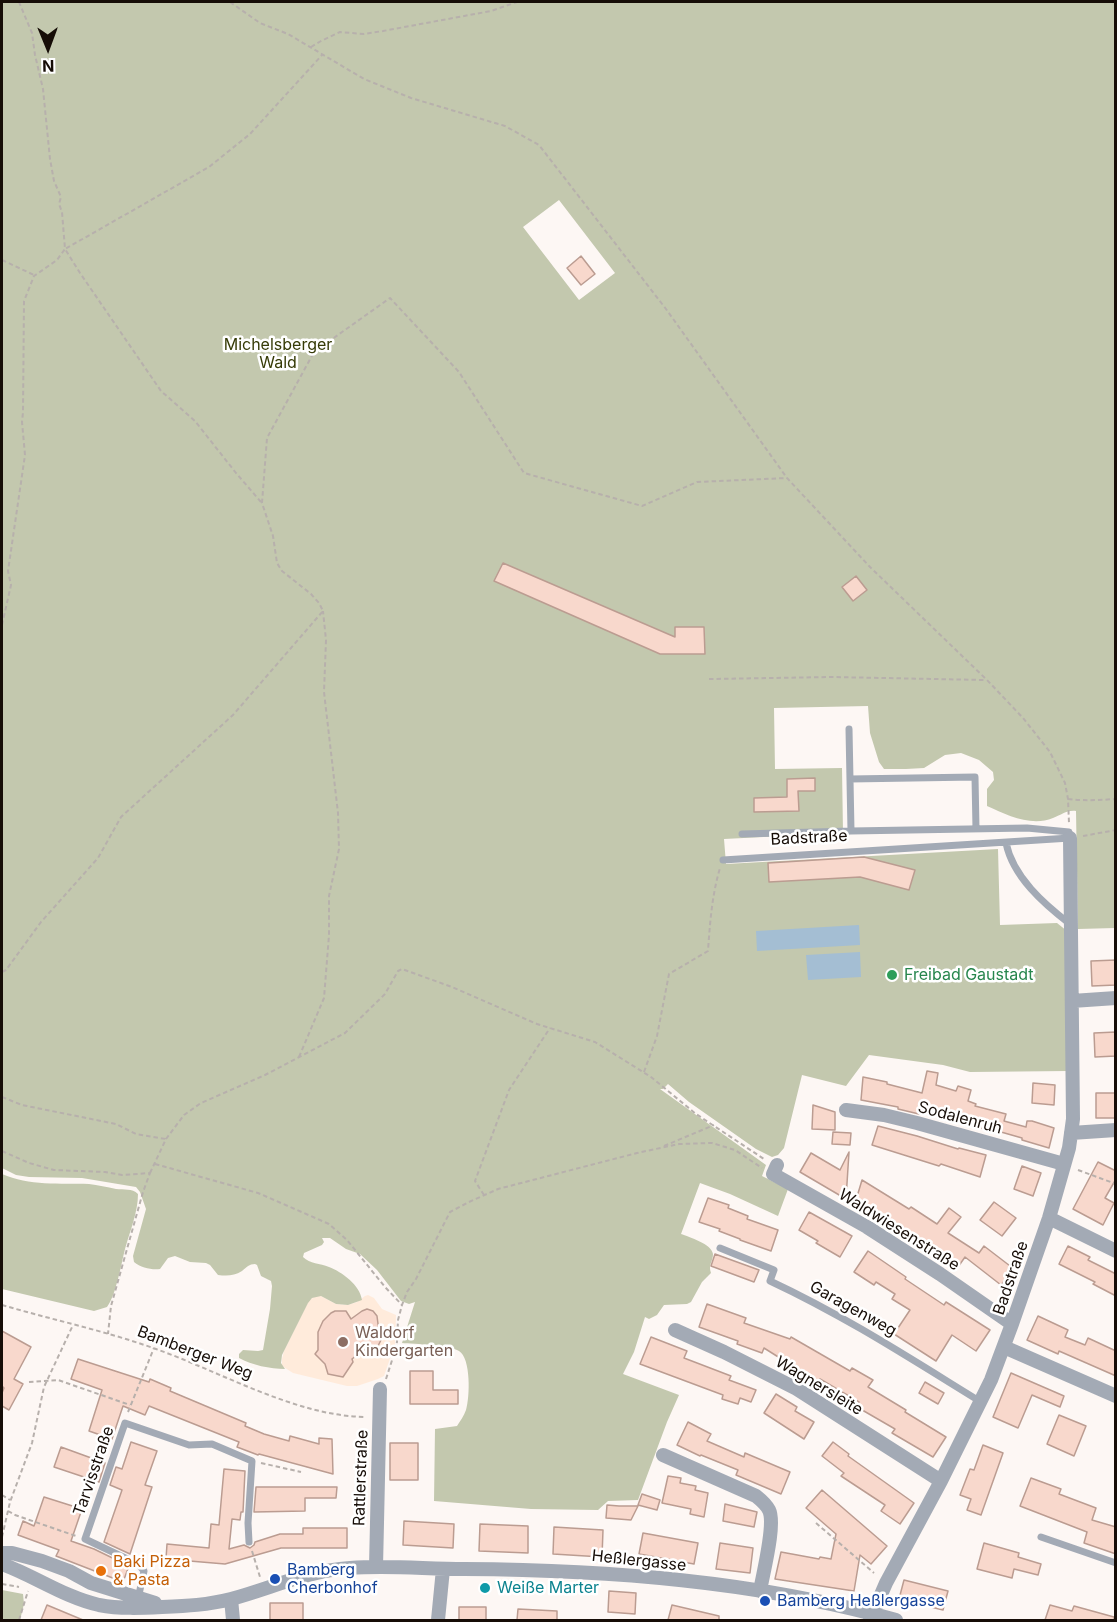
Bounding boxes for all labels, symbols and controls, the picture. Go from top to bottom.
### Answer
north arrow [18,18,78,78]
text: N [42,56,55,76]
park label: Michelsberger Wald [224,335,332,373]
street label: Badstraße [770,826,848,850]
place label: Freibad Gaustadt [904,965,1034,985]
marker: Freibad Gaustadt [885,968,899,982]
street label: Sodalenruh [916,1098,1004,1138]
street label: Waldwiesenstraße [835,1185,963,1275]
street label: Badstraße [989,1238,1033,1318]
street label: Garagenweg [806,1277,900,1341]
street label: Bamberger Weg [135,1322,255,1384]
place label: Waldorf Kindergarten [355,1323,453,1361]
marker: Waldorf Kindergarten [336,1335,350,1349]
street label: Wagnersleite [772,1352,866,1420]
street label: Tarvisstraße [70,1424,118,1518]
street label: Rattlerstraße [350,1430,372,1526]
street label: Heßlergasse [591,1546,687,1576]
place label: Baki Pizza & Pasta [113,1552,190,1590]
place label: Bamberg Cherbonhof [287,1560,378,1598]
marker: Baki Pizza & Pasta [94,1564,108,1578]
marker: Bamberg Cherbonhof [268,1572,282,1586]
place label: Weiße Marter [497,1578,599,1598]
marker: Weiße Marter [478,1581,492,1595]
place label: Bamberg Heßlergasse [777,1591,945,1611]
marker: Bamberg Heßlergasse [758,1594,772,1608]

